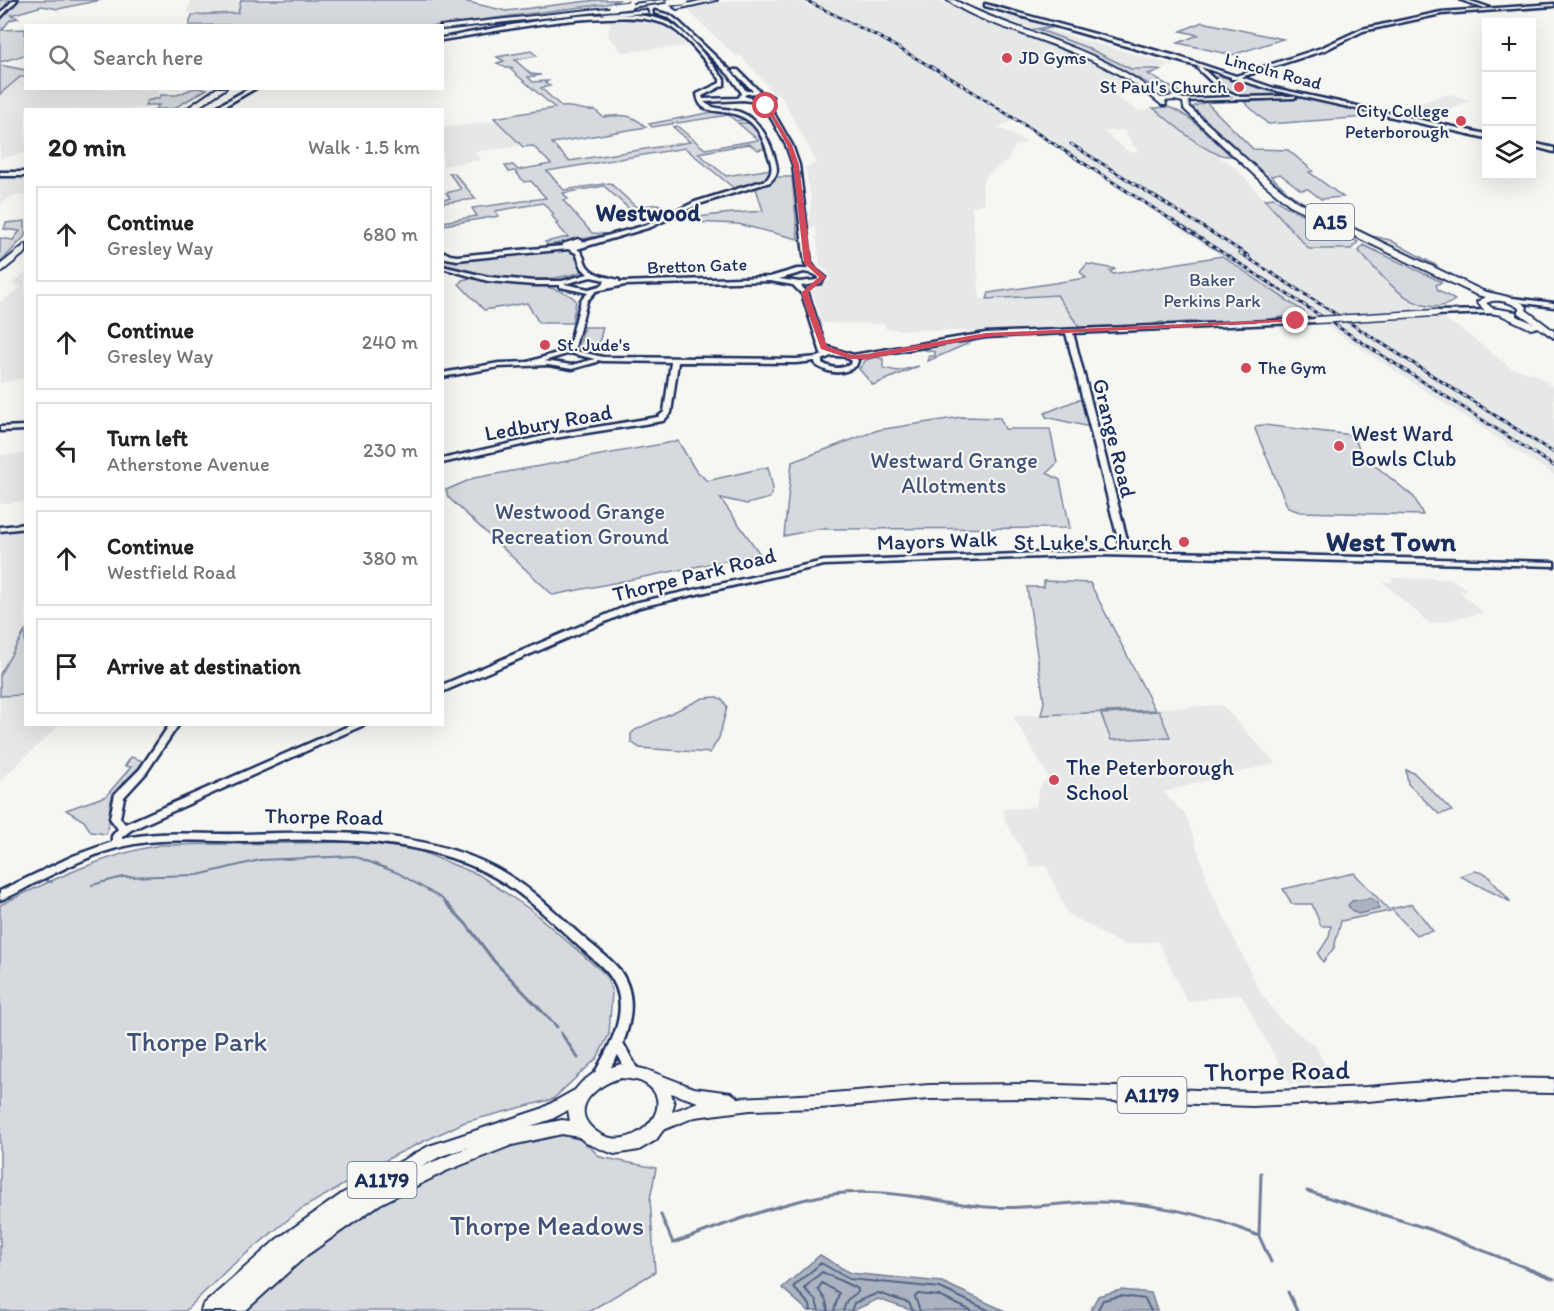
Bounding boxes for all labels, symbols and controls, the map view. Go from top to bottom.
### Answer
map controls [1482,18,1536,180]
button: + [1482,18,1536,72]
search box [24,24,444,90]
icon: search [45,41,78,74]
text: Search here [93,44,203,71]
place label: JD Gyms [1019,47,1087,69]
street label: Lincoln Road [1222,47,1324,95]
marker: JD Gyms [1000,51,1014,65]
button: − [1482,72,1536,126]
place label: St Paul's Church [1100,76,1227,98]
marker: St Paul's Church [1232,80,1246,94]
route start [752,92,778,118]
place label: City College Peterborough [1345,100,1449,143]
marker: City College Peterborough [1454,114,1468,128]
button: layers [1482,126,1536,180]
text: 20 min [48,131,126,163]
text: Walk · 1.5 km [308,135,420,159]
district label: Westwood [596,198,701,227]
road number: A15 [1306,204,1354,240]
text: Continue [107,209,194,236]
icon: ahead [50,218,83,251]
text: 680 m [363,222,418,246]
text: Gresley Way [107,236,213,260]
street label: Bretton Gate [647,253,747,279]
park label: Baker Perkins Park [1163,269,1261,312]
route end [1282,307,1308,333]
text: Continue [107,317,194,344]
icon: ahead [50,326,83,359]
text: 240 m [362,330,418,354]
place label: St. Jude's [557,334,630,356]
marker: St. Jude's [538,338,552,352]
text: Gresley Way [107,344,213,368]
place label: The Gym [1258,357,1326,379]
marker: The Gym [1239,361,1253,375]
street label: Grange Road [1087,376,1142,501]
street label: Ledbury Road [482,398,614,447]
place label: West Ward Bowls Club [1351,420,1457,472]
text: Turn left [107,425,188,452]
icon: left [50,434,83,467]
text: 230 m [363,438,418,462]
marker: West Ward Bowls Club [1332,439,1346,453]
park label: Westward Grange Allotments [870,447,1038,499]
text: Atherstone Avenue [107,452,270,476]
park label: Westwood Grange Recreation Ground [491,498,669,550]
district label: West Town [1326,524,1456,558]
street label: Mayors Walk [876,525,998,556]
place label: St Luke's Church [1014,529,1172,556]
text: Continue [107,533,194,560]
marker: St Luke's Church [1177,535,1191,549]
street label: Thorpe Park Road [610,541,779,608]
icon: ahead [50,542,83,575]
text: 380 m [363,546,418,570]
text: Westfield Road [107,560,236,584]
icon: arrive [50,650,83,683]
text: Arrive at destination [107,653,301,680]
place label: The Peterborough School [1066,754,1234,806]
marker: The Peterborough School [1047,773,1061,787]
street label: Thorpe Road [264,802,384,831]
park label: Thorpe Park [127,1025,268,1058]
street label: Thorpe Road [1204,1053,1350,1088]
road number: A1179 [1118,1077,1186,1113]
road number: A1179 [348,1162,416,1198]
park label: Thorpe Meadows [450,1209,644,1242]

